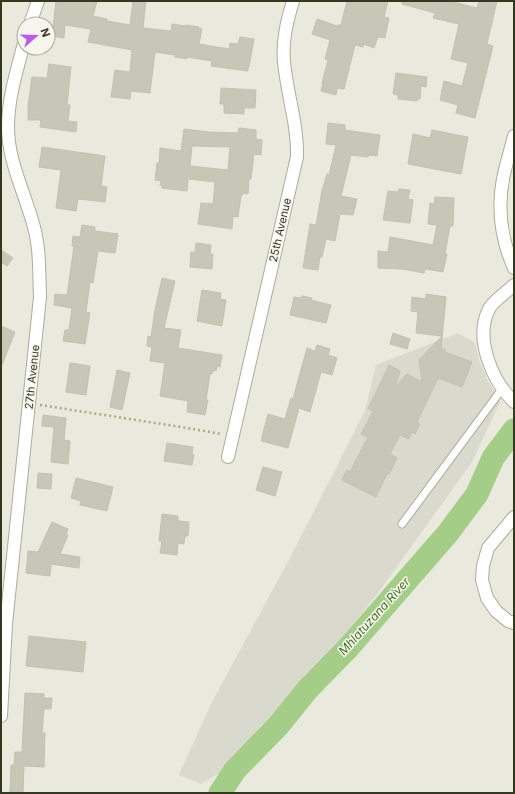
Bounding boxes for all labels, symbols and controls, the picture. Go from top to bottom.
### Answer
north arrow [16,16,56,56]
text: N [37,26,53,39]
street label: 25th Avenue [266,197,294,263]
street label: 27th Avenue [22,344,42,410]
water label: Mhlatuzana River [335,574,413,658]

